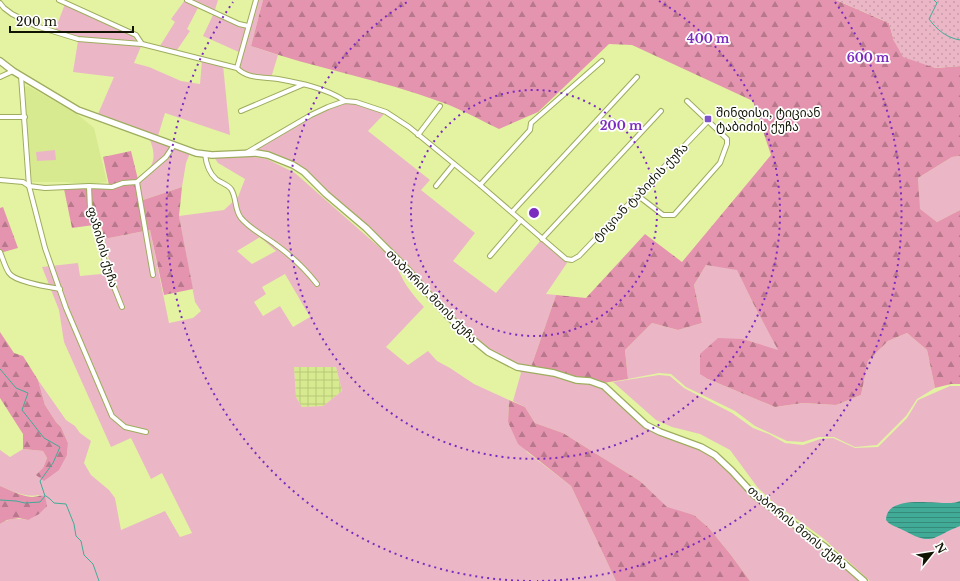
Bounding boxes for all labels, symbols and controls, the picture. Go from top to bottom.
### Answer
scale bar [10,8,133,34]
text: 200 m [16,14,57,29]
text: 400 m [687,31,730,46]
text: 600 m [847,50,890,65]
place label: შინდისი, ტიციან ტაბიძის ქუჩა [716,105,821,134]
marker: შინდისი, ტიციან ტაბიძის ქუჩა [703,114,713,124]
text: 200 m [600,118,643,133]
street label: ტიციან ტაბიძის ქუჩა [589,140,691,244]
street label: ფაზისის ქუჩა [84,205,122,289]
centre of rings [527,206,541,220]
street label: თაბორის მთის ქუჩა [383,246,481,346]
street label: თაბორის მთის ქუჩა [745,482,851,572]
north arrow [912,533,952,573]
text: N [932,540,950,557]

